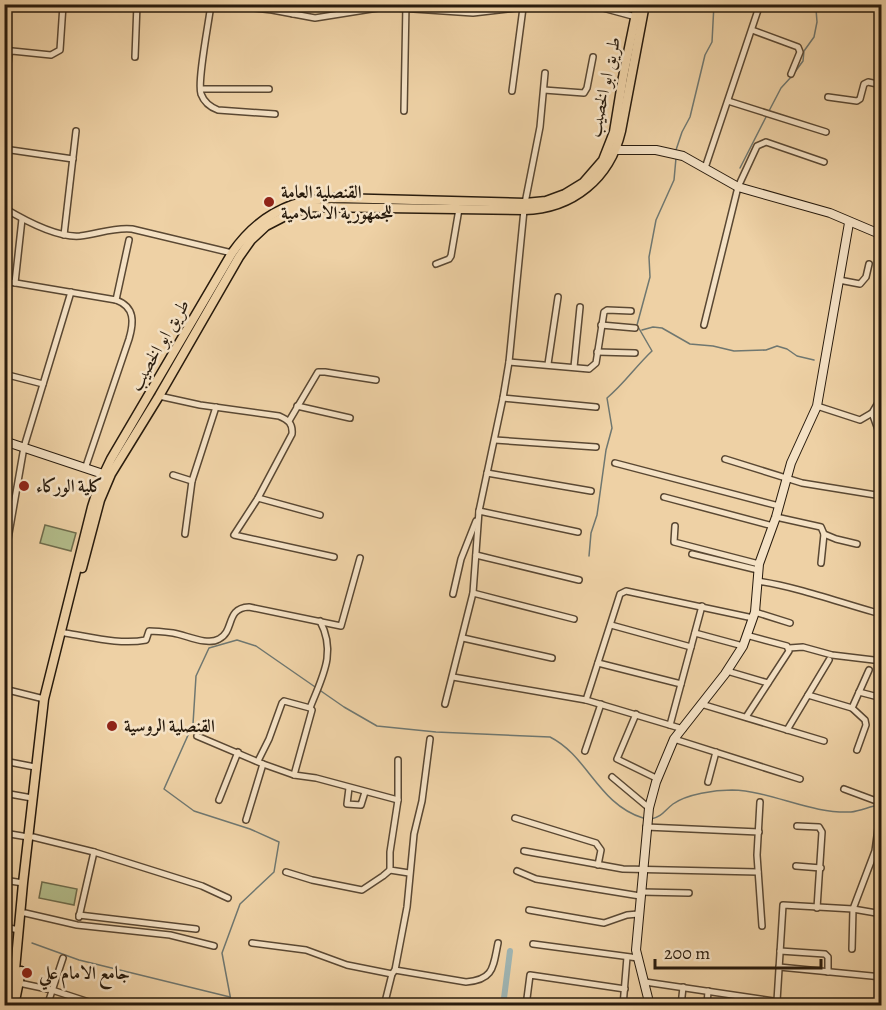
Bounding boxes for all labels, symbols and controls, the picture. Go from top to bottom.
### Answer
street label: طريق ابو الخصيب [582,35,626,139]
place label: القنصلية العامة للجمهورية الاسلامية [281,180,394,225]
marker: القنصلية العامة للجمهورية الاسلامية [262,195,276,209]
street label: طريق ابو الخصيب [123,295,195,395]
place label: كلية الوركاء [36,474,103,498]
marker: كلية الوركاء [17,479,31,493]
place label: القنصلية الروسية [124,714,215,738]
marker: القنصلية الروسية [105,719,119,733]
scale bar [655,932,822,970]
text: 200 m [664,941,710,965]
place label: جامع الامام علي [38,961,130,991]
marker: جامع الامام علي [20,966,34,980]

